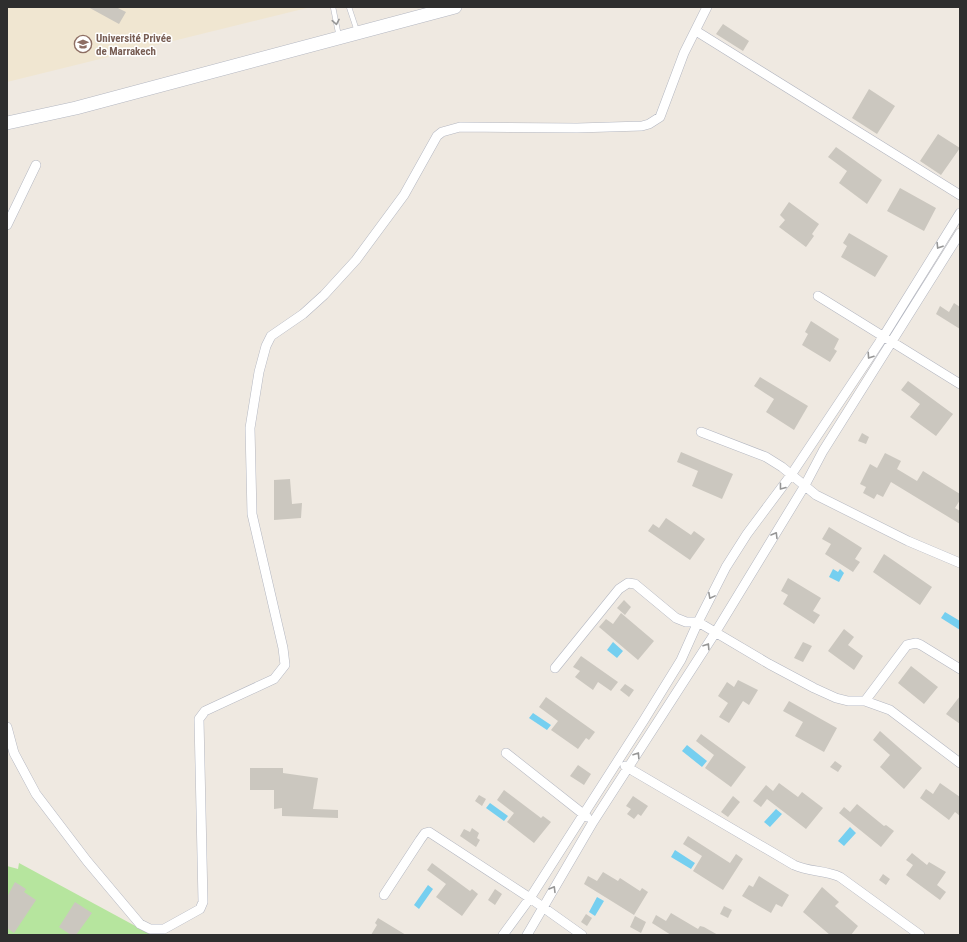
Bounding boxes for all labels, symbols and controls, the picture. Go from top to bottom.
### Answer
one-way arrow [331,19,340,26]
place label: Université Privée de Marrakech [96,32,171,58]
school or university icon: Université Privée de Marrakech [73,34,93,54]
one-way arrow [937,242,944,249]
one-way arrow [867,352,875,359]
one-way arrow [780,483,787,490]
one-way arrow [770,532,777,539]
one-way arrow [709,592,716,599]
one-way arrow [702,643,710,650]
one-way arrow [633,753,640,760]
one-way arrow [549,886,556,893]

